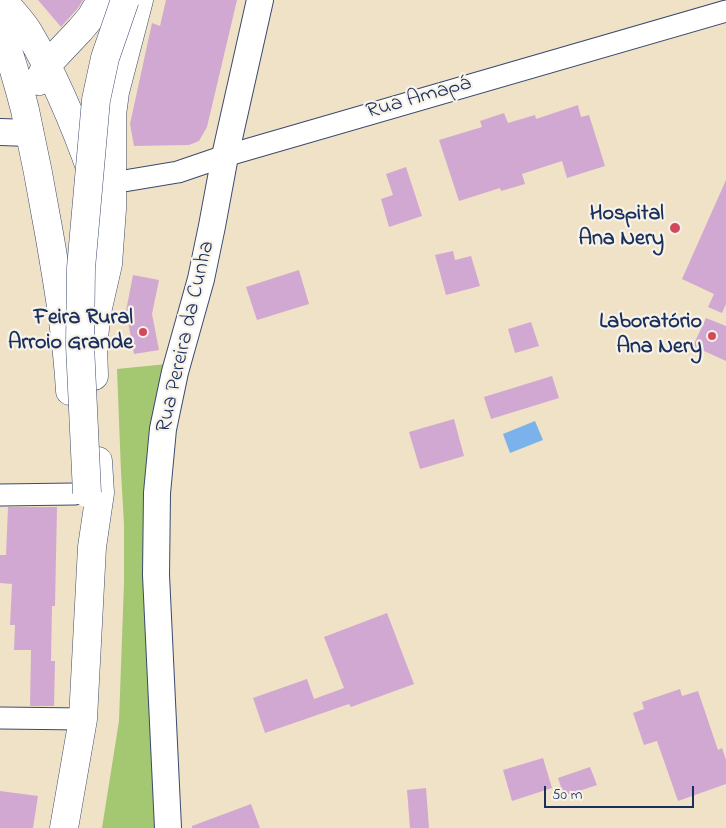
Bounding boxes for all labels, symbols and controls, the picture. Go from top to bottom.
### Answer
street label: Rua Amapá [364,71,474,127]
place label: Hospital Ana Nery [578,202,664,254]
marker: Hospital Ana Nery [668,221,682,235]
street label: Rua Pereira da Cunha [152,239,222,435]
place label: Feira Rural Arroio Grande [8,306,133,358]
place label: Laboratório Ana Nery [599,310,702,362]
marker: Feira Rural Arroio Grande [137,326,149,338]
marker: Laboratório Ana Nery [706,330,718,342]
scale bar [546,776,696,808]
text: 50 m [552,784,582,806]

